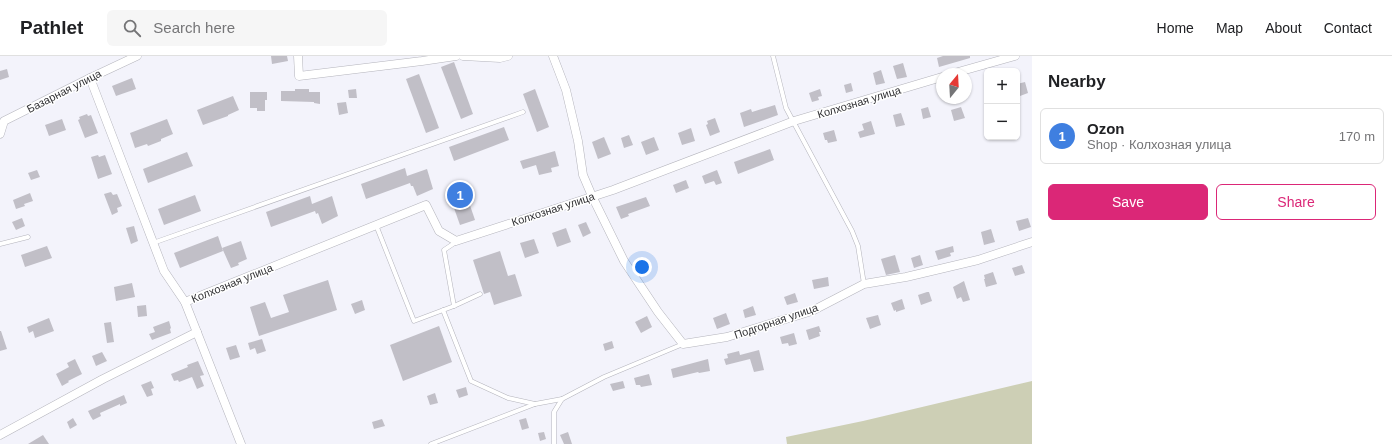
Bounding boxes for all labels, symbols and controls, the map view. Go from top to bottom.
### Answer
search box [107,10,387,46]
text: Pathlet [20,17,83,38]
icon: search [121,17,143,39]
text: Search here [153,19,235,36]
text: Home [1157,20,1194,36]
text: Map [1216,20,1243,36]
text: About [1265,20,1302,36]
text: Contact [1324,20,1372,36]
street label: Базарная улица [25,67,104,115]
north arrow [936,68,972,104]
map controls [984,68,1020,140]
button: + [984,68,1020,104]
text: Nearby [1048,72,1106,91]
street label: Колхозная улица [816,83,903,120]
button: − [984,104,1020,140]
text: Ozon [1087,120,1125,137]
text: 1 [1058,129,1066,144]
text: 170 m [1339,129,1375,144]
text: Shop · Колхозная улица [1087,137,1231,152]
pin: 1 [447,180,473,210]
button: Save [1048,184,1208,220]
button: Share [1216,184,1376,220]
street label: Колхозная улица [510,190,597,228]
your location [632,257,652,277]
street label: Колхозная улица [190,261,275,305]
street label: Подгорная улица [733,301,820,341]

